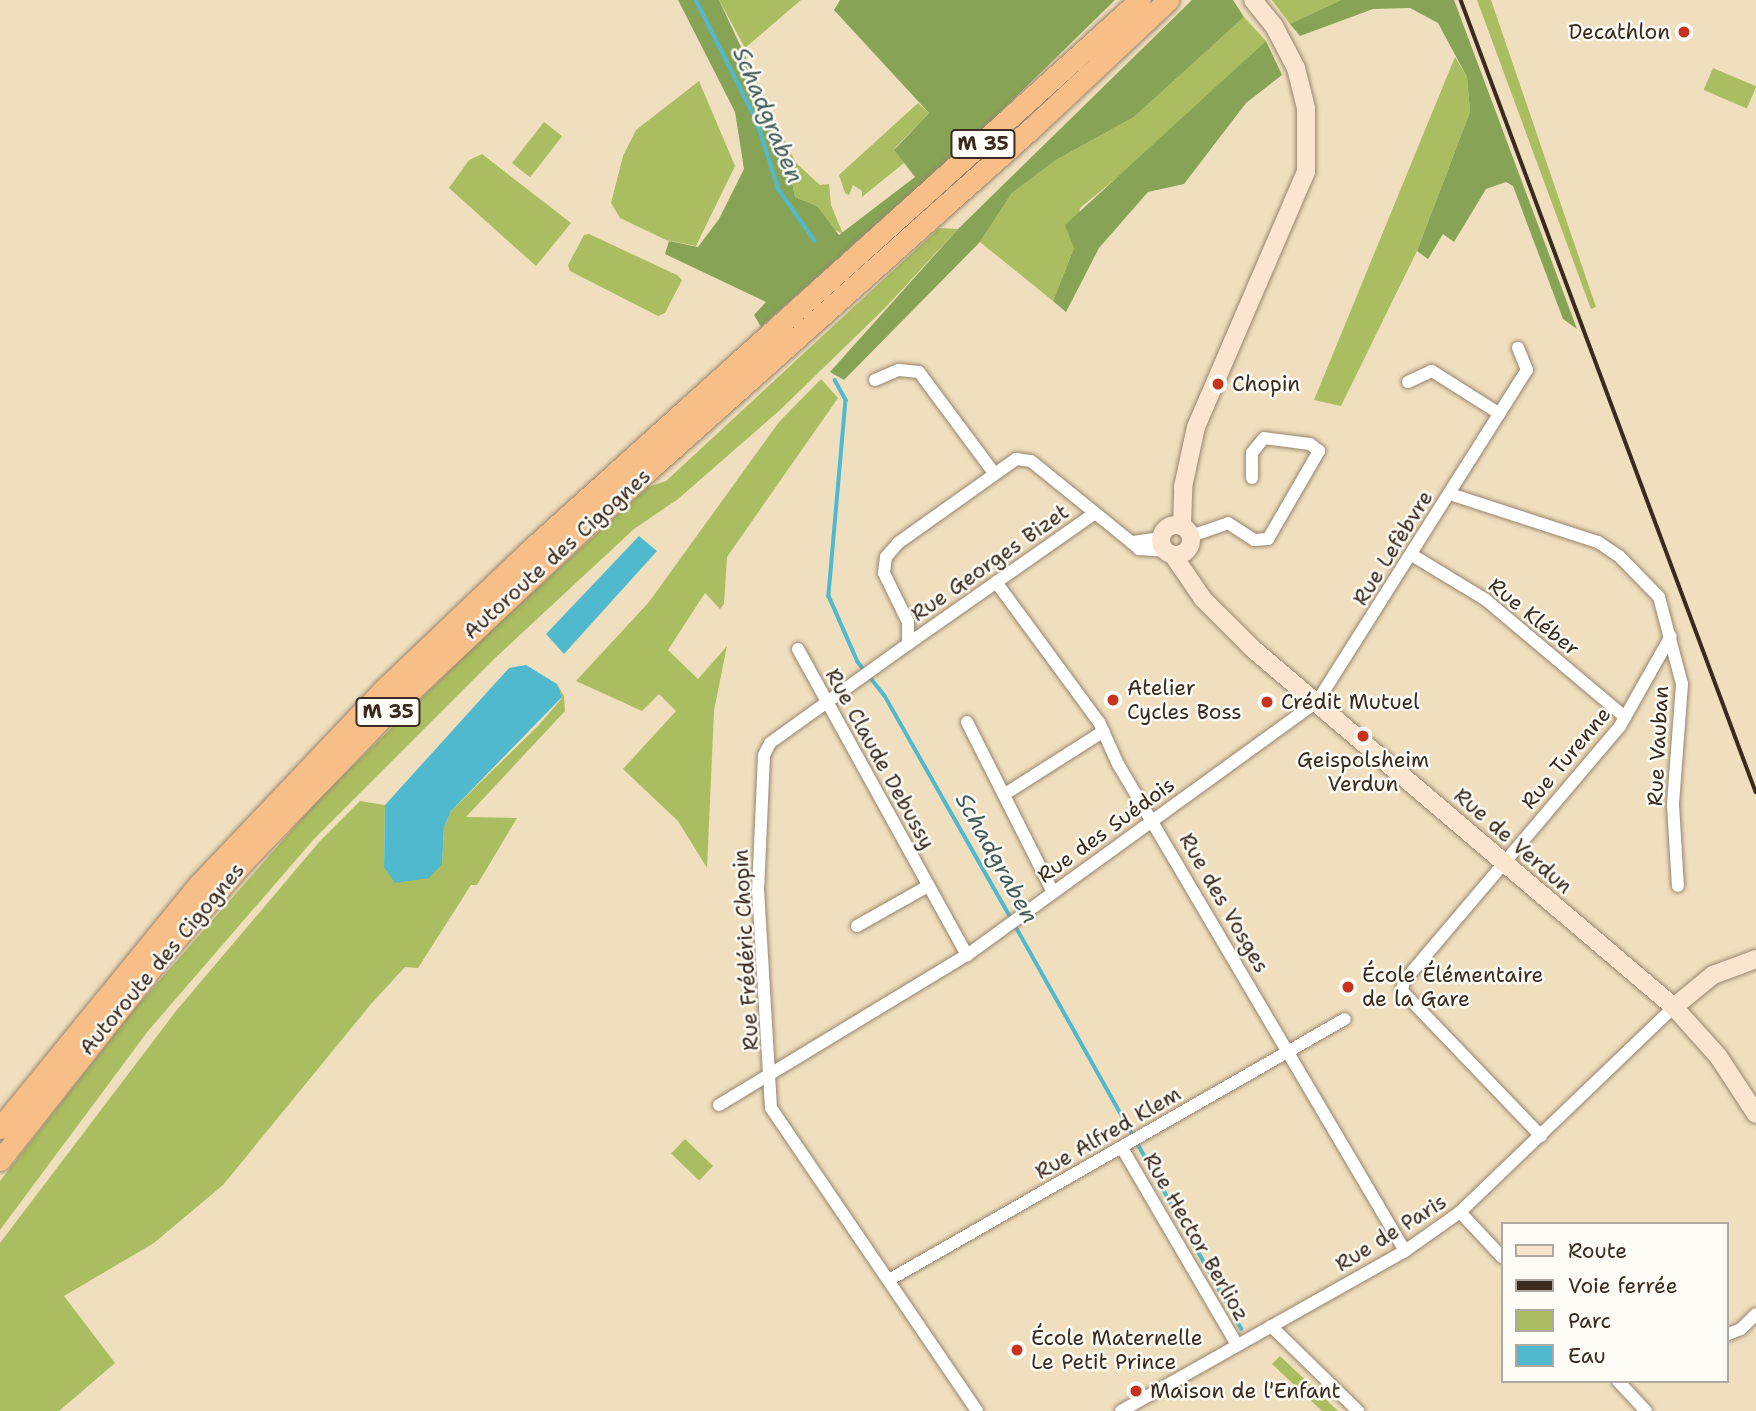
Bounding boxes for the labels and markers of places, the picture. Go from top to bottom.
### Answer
place label: Decathlon [1568,19,1670,45]
marker: Decathlon [1676,24,1692,40]
place label: Chopin [1232,371,1300,397]
marker: Chopin [1210,376,1226,392]
place label: Atelier Cycles Boss [1127,675,1242,725]
place label: Crédit Mutuel [1281,689,1420,715]
marker: Atelier Cycles Boss [1105,692,1121,708]
marker: Crédit Mutuel [1259,694,1275,710]
marker: Geispolsheim Verdun [1355,728,1371,744]
place label: Geispolsheim Verdun [1297,747,1429,797]
place label: École Élémentaire de la Gare [1362,962,1543,1012]
marker: École Élémentaire de la Gare [1340,979,1356,995]
place label: École Maternelle Le Petit Prince [1031,1325,1203,1375]
marker: École Maternelle Le Petit Prince [1009,1342,1025,1358]
place label: Maison de l'Enfant [1150,1378,1341,1404]
marker: Maison de l'Enfant [1128,1383,1144,1399]

